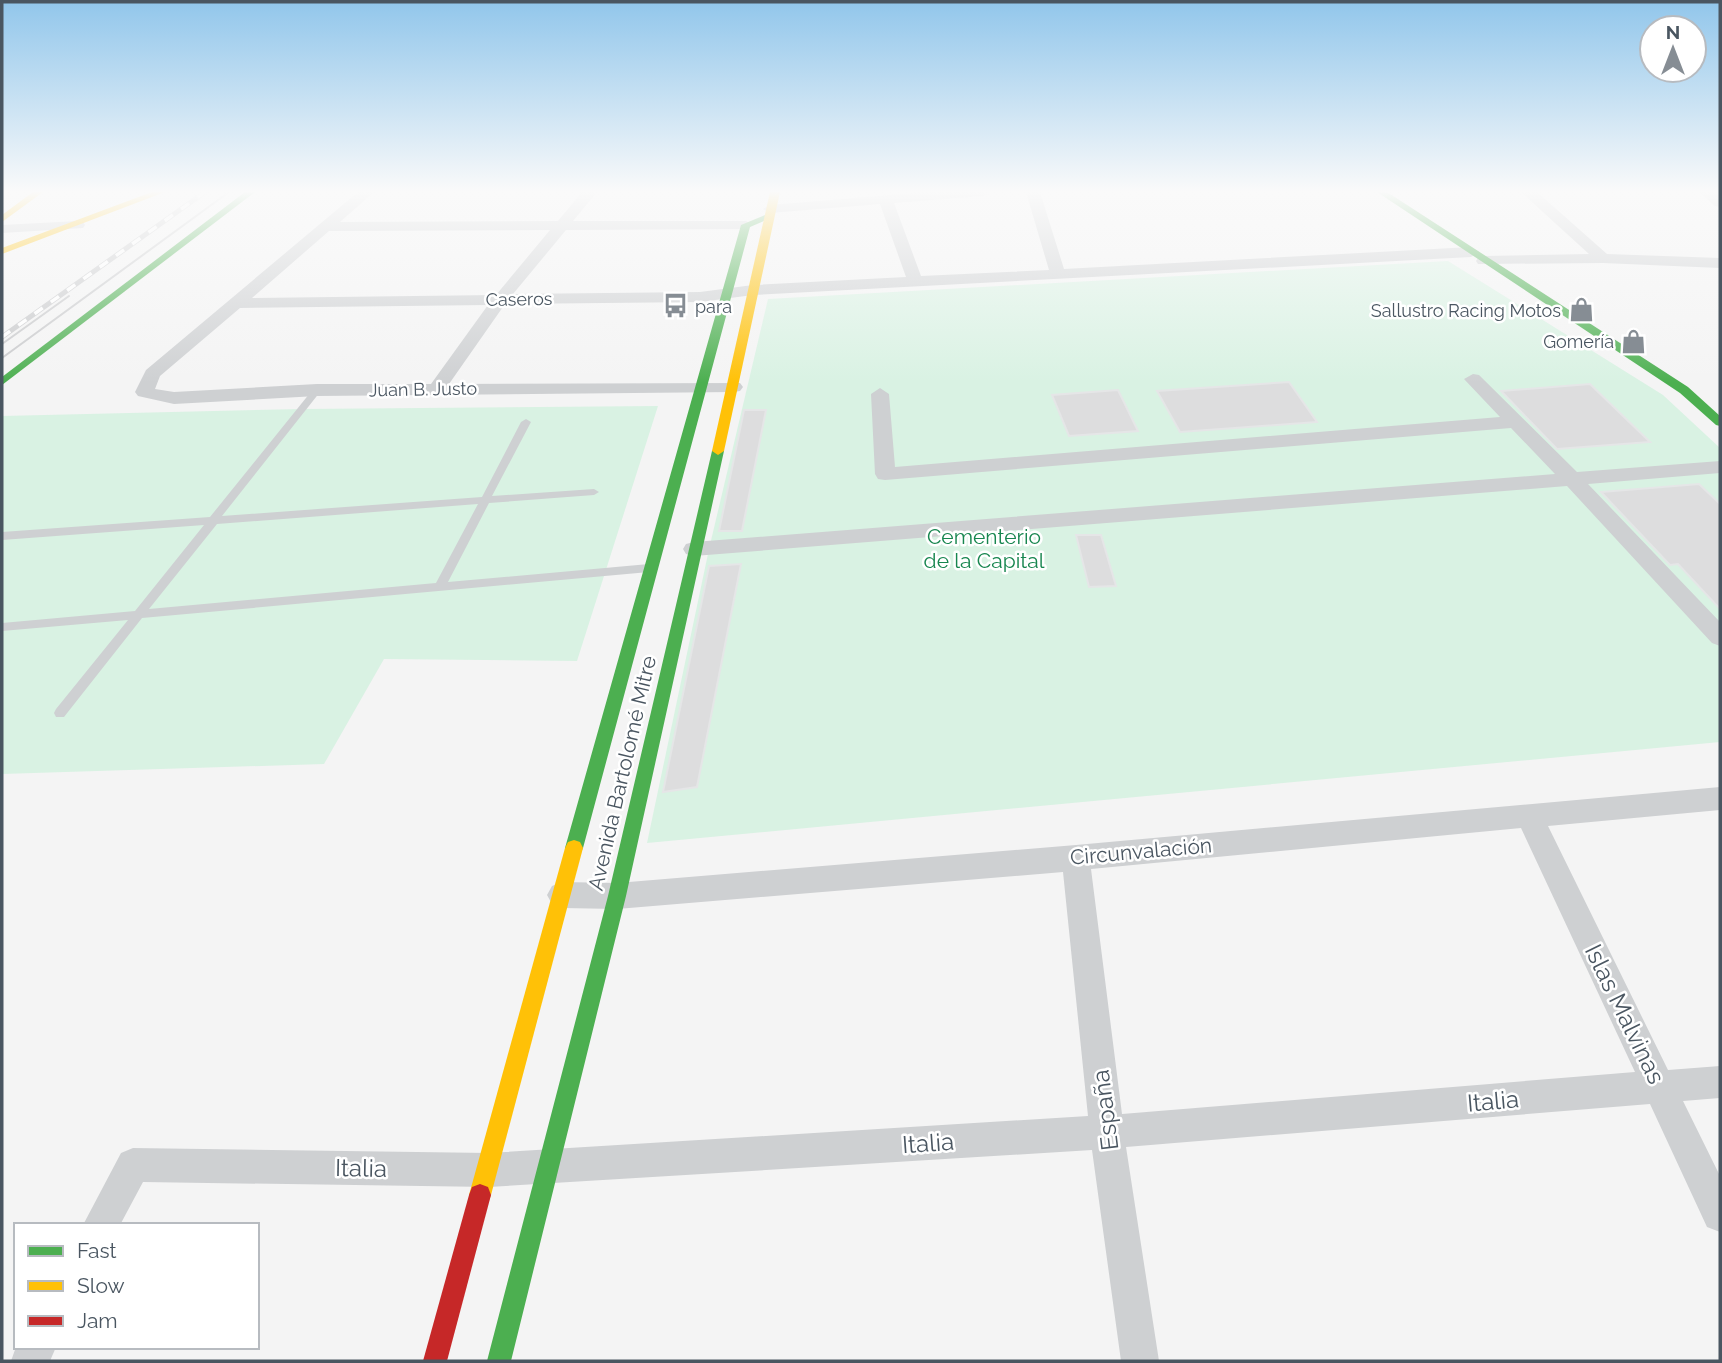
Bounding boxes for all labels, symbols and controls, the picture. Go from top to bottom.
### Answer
north arrow [1638,14,1708,84]
text: N [1666,21,1680,43]
street label: Caseros [485,288,553,310]
bus stop icon: para [661,292,689,320]
place label: para [695,296,732,317]
shop icon: Sallustro Racing Motos [1567,296,1595,324]
place label: Sallustro Racing Motos [1371,300,1561,321]
shop icon: Gomería [1620,327,1648,355]
place label: Gomería [1543,331,1614,352]
street label: Juan B. Justo [369,378,478,400]
park label: Cementerio de la Capital [924,524,1045,573]
street label: Avenida Bartolomé Mitre [583,653,661,893]
street label: Circunvalación [1069,832,1213,870]
street label: Islas Malvinas [1579,940,1671,1088]
street label: España [1086,1068,1124,1152]
street label: Italia [1466,1084,1520,1118]
street label: Italia [901,1127,955,1159]
street label: Italia [335,1153,387,1183]
legend [14,1223,259,1349]
text: Fast [77,1238,117,1263]
text: Slow [77,1273,125,1298]
text: Jam [77,1308,118,1333]

